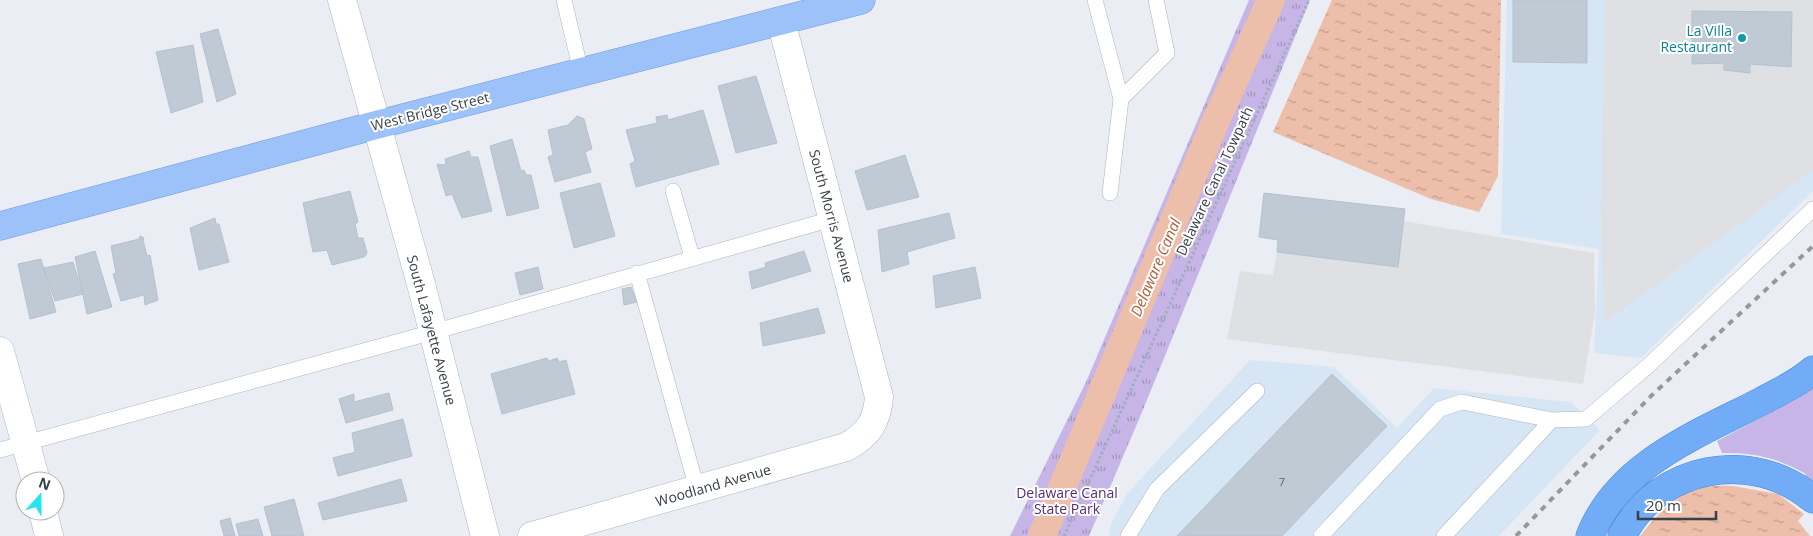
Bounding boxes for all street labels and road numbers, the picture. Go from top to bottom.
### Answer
street label: West Bridge Street [369,87,491,135]
street label: Delaware Canal Towpath [1171,103,1257,259]
street label: South Morris Avenue [805,147,859,285]
street label: South Lafayette Avenue [403,253,461,407]
street label: Woodland Avenue [653,459,773,511]

